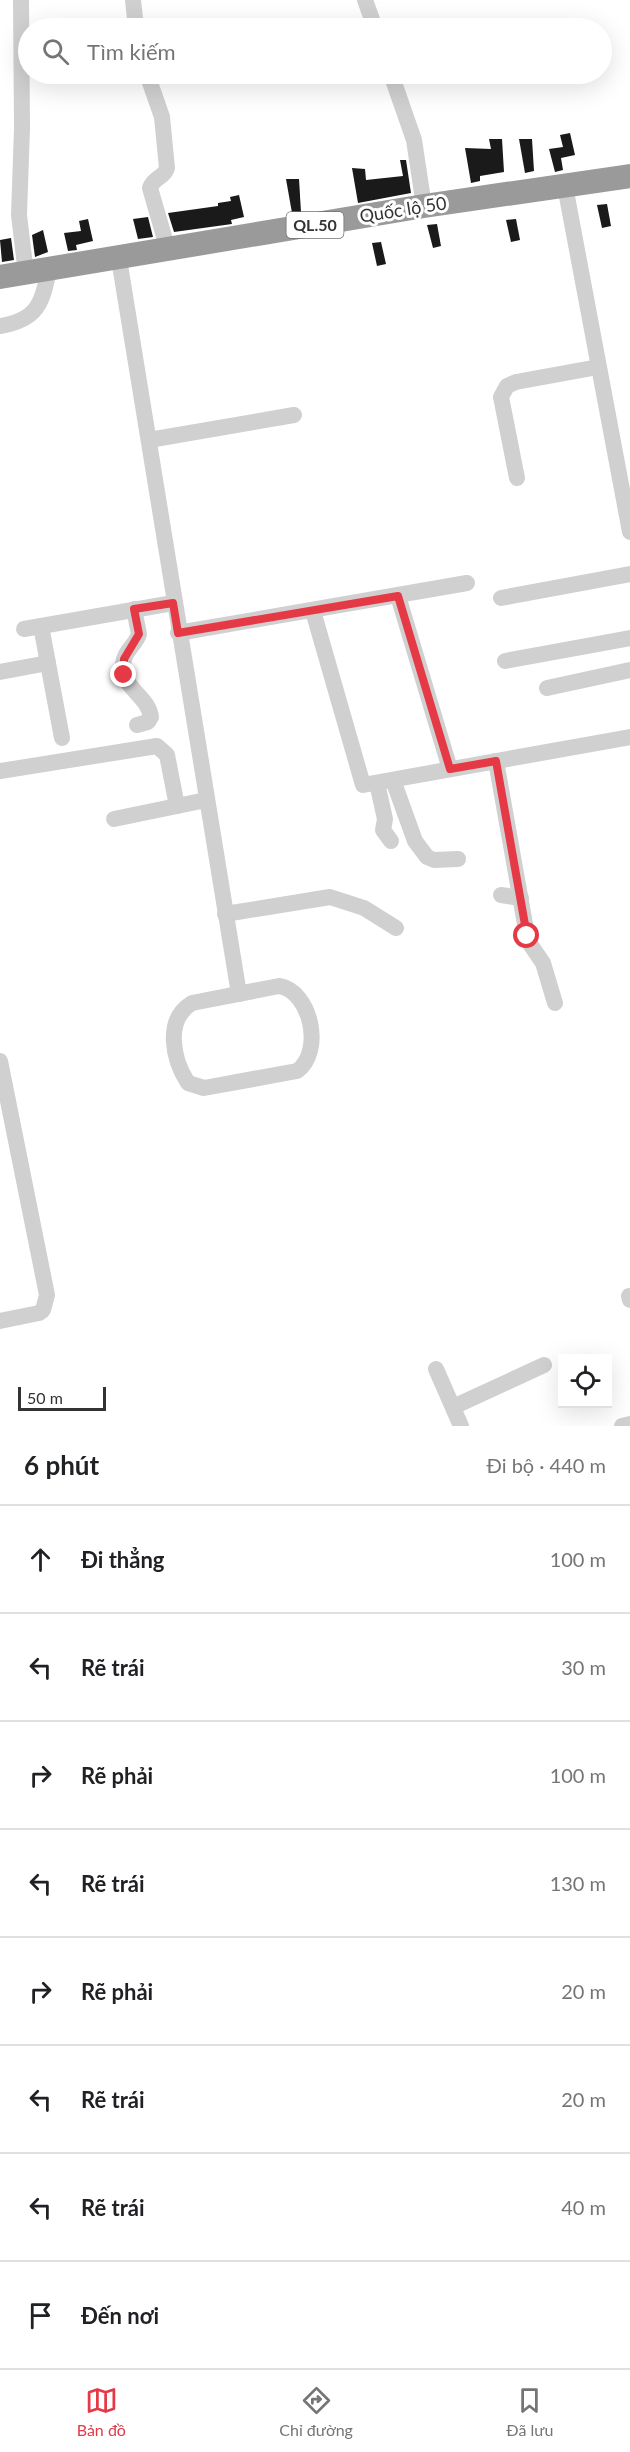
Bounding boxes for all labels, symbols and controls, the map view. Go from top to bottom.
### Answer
search box [18,18,612,84]
icon: search [39,35,72,68]
text: Tìm kiếm [87,38,176,65]
street label: Quốc lộ 50 [358,191,448,227]
road number: QL.50 [286,212,344,238]
route end [110,661,136,687]
route start [513,922,539,948]
map controls [558,1354,612,1408]
button: locate [558,1354,612,1408]
scale bar [18,1384,106,1412]
text: 50 m [27,1388,63,1407]
text: 6 phút [24,1449,99,1481]
text: Đi bộ · 440 m [487,1453,606,1477]
icon: ahead [24,1543,57,1576]
text: Đi thẳng [81,1546,164,1573]
text: 100 m [550,1547,606,1571]
icon: left [24,1651,57,1684]
text: Rẽ trái [81,1654,145,1681]
text: 30 m [561,1655,606,1679]
icon: right [24,1759,57,1792]
text: Rẽ phải [81,1762,153,1789]
text: 100 m [550,1763,606,1787]
icon: left [24,1867,57,1900]
text: Rẽ trái [81,1870,145,1897]
text: 130 m [550,1871,606,1895]
icon: right [24,1975,57,2008]
text: Rẽ phải [81,1978,153,2005]
text: 20 m [561,1979,606,2003]
icon: left [24,2083,57,2116]
text: Rẽ trái [81,2086,145,2113]
text: 20 m [561,2087,606,2111]
icon: left [24,2191,57,2224]
text: Rẽ trái [81,2194,145,2221]
text: 40 m [561,2195,606,2219]
icon: arrive [24,2299,57,2332]
text: Đến nơi [81,2302,159,2329]
tab: Bản đồ [77,2384,126,2439]
tab: Chỉ đường [279,2384,353,2439]
tab: Đã lưu [506,2384,553,2439]

